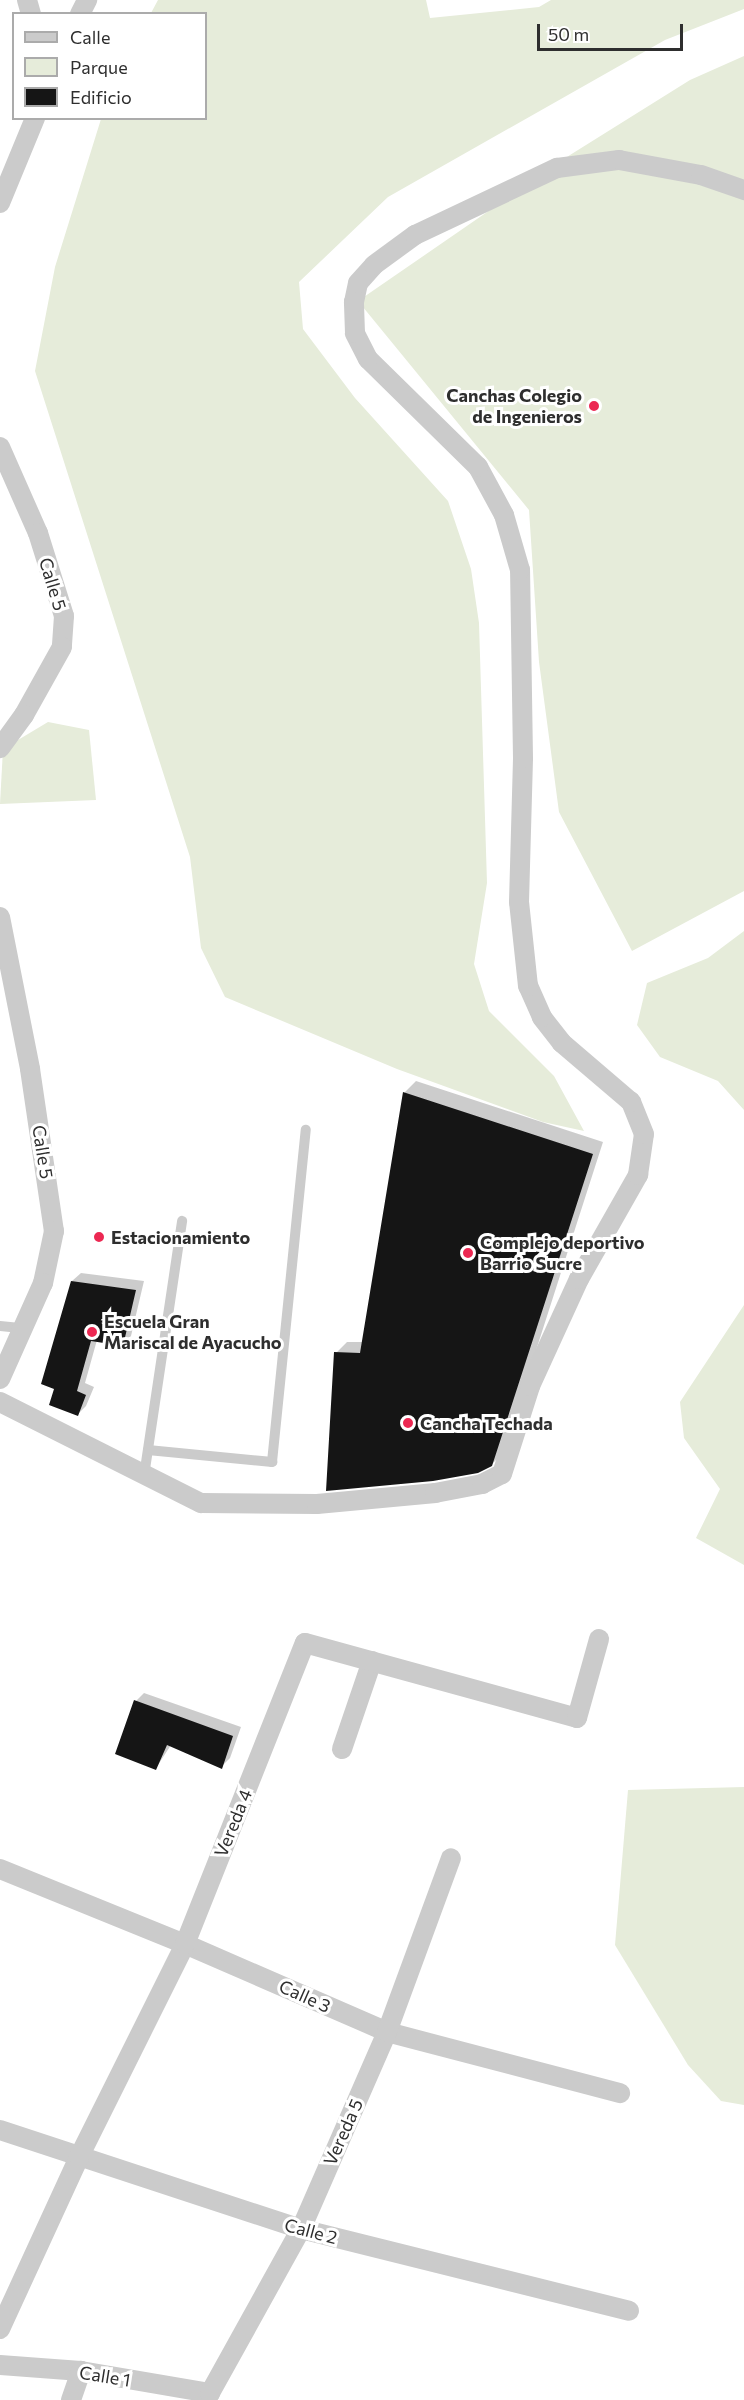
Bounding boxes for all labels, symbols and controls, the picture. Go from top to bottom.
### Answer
legend [12,12,207,120]
scale bar [540,12,686,50]
text: 50 m [548,23,589,45]
text: Calle [70,26,110,48]
text: Parque [70,56,128,78]
text: Edificio [70,86,132,108]
place label: Canchas Colegio de Ingenieros [446,385,582,428]
marker: Canchas Colegio de Ingenieros [587,399,601,413]
street label: Calle 5 [35,555,71,613]
street label: Calle 5 [28,1124,58,1180]
place label: Estacionamiento [111,1226,250,1248]
marker: Estacionamiento [92,1230,106,1244]
place label: Complejo deportivo Barrio Sucre [480,1232,645,1274]
marker: Complejo deportivo Barrio Sucre [461,1246,475,1260]
place label: Escuela Gran Mariscal de Ayacucho [104,1311,282,1354]
marker: Escuela Gran Mariscal de Ayacucho [85,1325,99,1339]
place label: Cancha Techada [420,1412,553,1434]
marker: Cancha Techada [401,1416,415,1430]
street label: Vereda 4 [210,1786,256,1860]
street label: Calle 3 [276,1975,334,2017]
street label: Vereda 5 [319,2095,367,2169]
street label: Calle 2 [282,2214,340,2248]
street label: Calle 1 [78,2361,132,2391]

